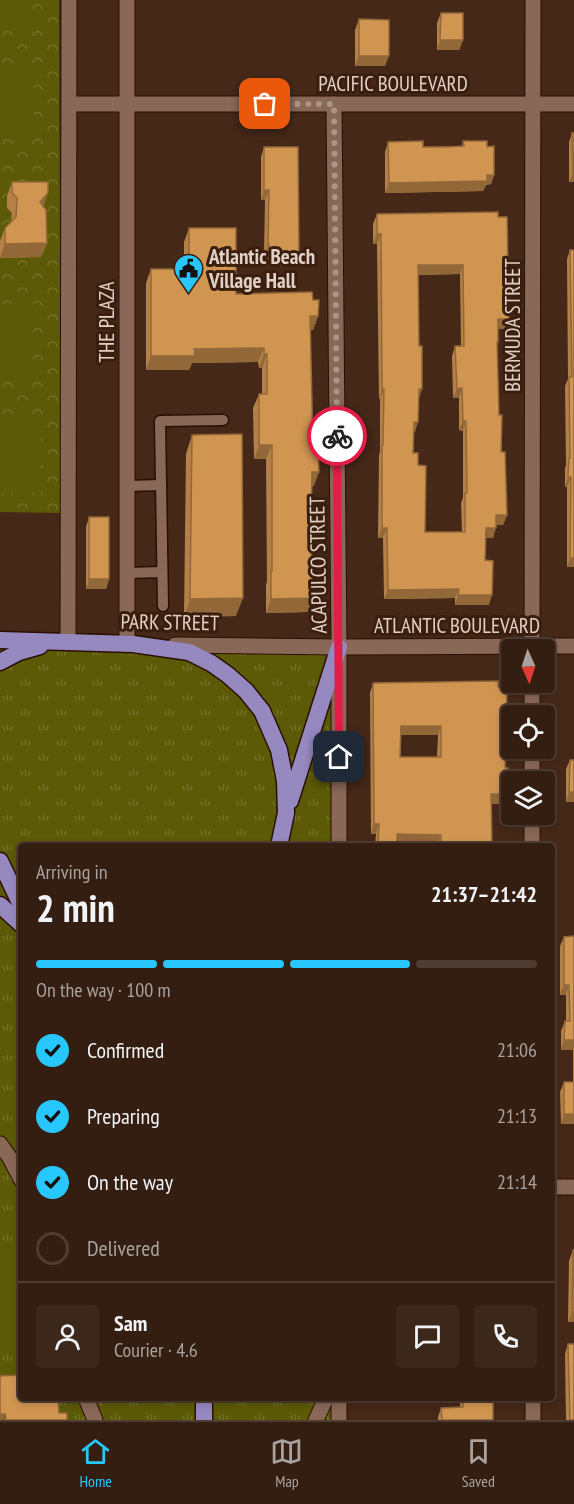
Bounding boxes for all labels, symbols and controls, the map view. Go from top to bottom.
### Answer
street label: PACIFIC BOULEVARD [318,70,468,97]
pin [239,78,290,129]
icon: bag [248,87,281,120]
place label: Atlantic Beach Village Hall [208,243,315,294]
public building icon: Atlantic Beach Village Hall [172,252,204,294]
street label: BERMUDA STREET [499,258,526,392]
street label: THE PLAZA [93,281,120,362]
courier [307,406,367,466]
icon: bike [321,420,354,453]
street label: ACAPULCO STREET [303,495,333,634]
street label: PARK STREET [120,608,220,636]
street label: ATLANTIC BOULEVARD [374,612,540,639]
north arrow [501,639,555,693]
map controls [501,639,555,825]
button: locate [501,705,555,759]
pin [313,731,364,782]
icon: home [322,740,355,773]
button: layers [501,771,555,825]
text: Arriving in [36,859,108,885]
text: 21:37–21:42 [431,880,537,908]
text: 2 min [36,882,115,933]
text: On the way · 100 m [36,977,171,1003]
icon: check [36,1034,69,1067]
text: Confirmed [87,1036,164,1064]
text: 21:06 [497,1037,537,1063]
icon: check [36,1100,69,1133]
text: Preparing [87,1102,160,1130]
text: 21:13 [497,1103,537,1129]
icon: check [36,1166,69,1199]
text: On the way [87,1168,173,1196]
text: 21:14 [497,1169,537,1195]
text: Delivered [87,1234,160,1262]
button: person [36,1305,99,1368]
button: chat [396,1305,459,1368]
button: phone [474,1305,537,1368]
text: Sam [114,1309,147,1337]
text: Courier · 4.6 [114,1337,198,1363]
tab: Home [79,1435,112,1491]
tab: Map [270,1435,303,1491]
tab: Saved [462,1435,495,1491]

